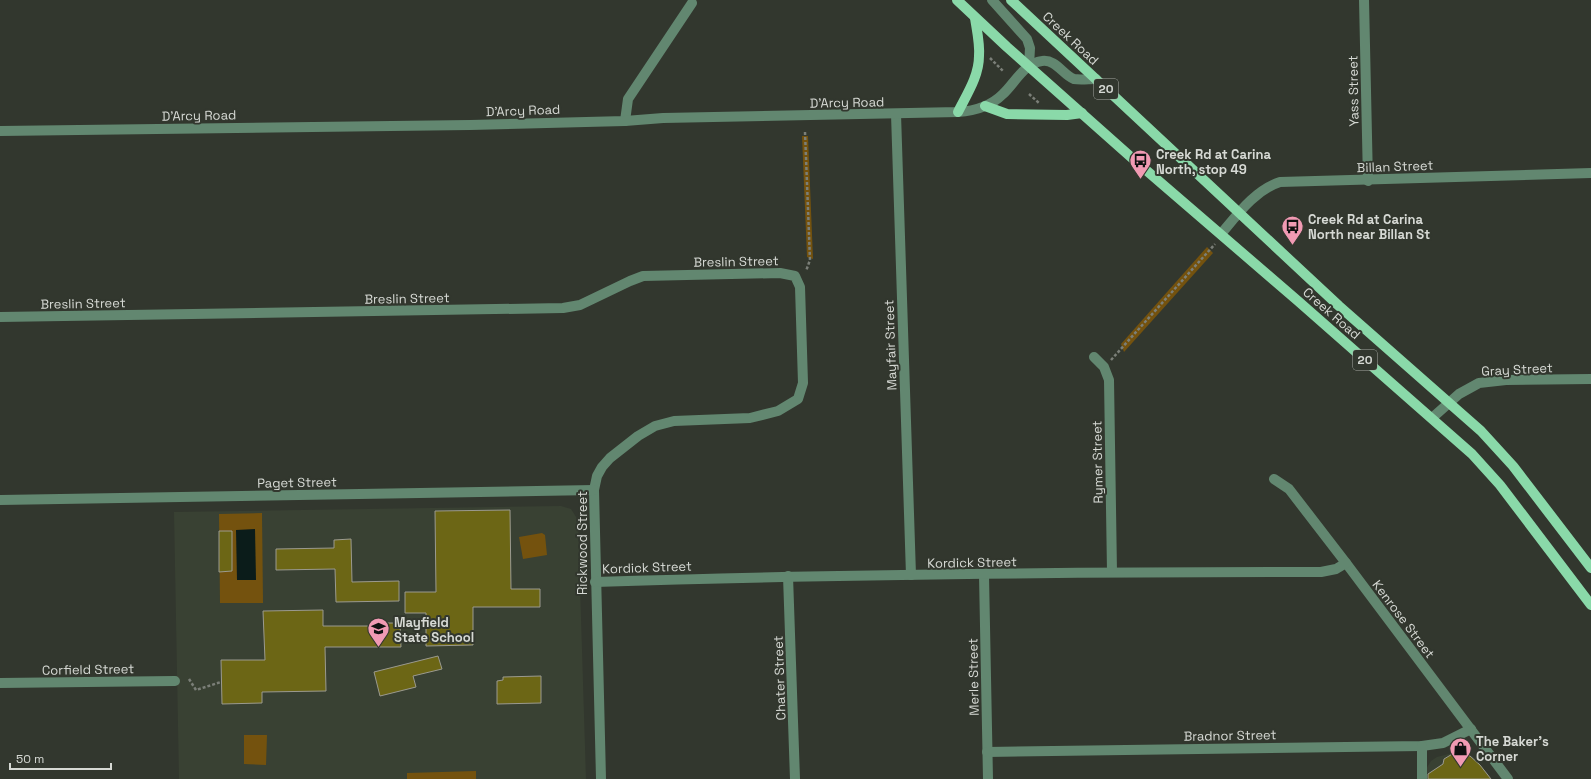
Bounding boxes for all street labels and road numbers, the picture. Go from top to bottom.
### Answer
street label: Creek Road [1039,8,1102,69]
street label: Yass Street [1344,55,1363,127]
road number: 20 [1094,79,1118,99]
street label: D'Arcy Road [810,93,884,112]
street label: D'Arcy Road [486,101,561,120]
street label: D'Arcy Road [162,106,236,125]
street label: Billan Street [1356,157,1434,176]
street label: Breslin Street [693,252,779,271]
street label: Creek Road [1299,284,1364,343]
street label: Breslin Street [364,289,450,308]
street label: Breslin Street [40,294,126,313]
street label: Mayfair Street [880,299,901,391]
road number: 20 [1353,350,1377,370]
street label: Gray Street [1481,359,1553,380]
street label: Rymer Street [1088,420,1107,504]
street label: Paget Street [257,473,337,492]
street label: Rickwood Street [574,491,591,595]
street label: Kordick Street [927,553,1017,572]
street label: Kordick Street [602,557,692,578]
street label: Kenrose Street [1369,577,1439,662]
street label: Chater Street [770,635,789,721]
street label: Merle Street [964,638,983,716]
street label: Corfield Street [42,660,134,679]
street label: Bradnor Street [1183,726,1277,745]

